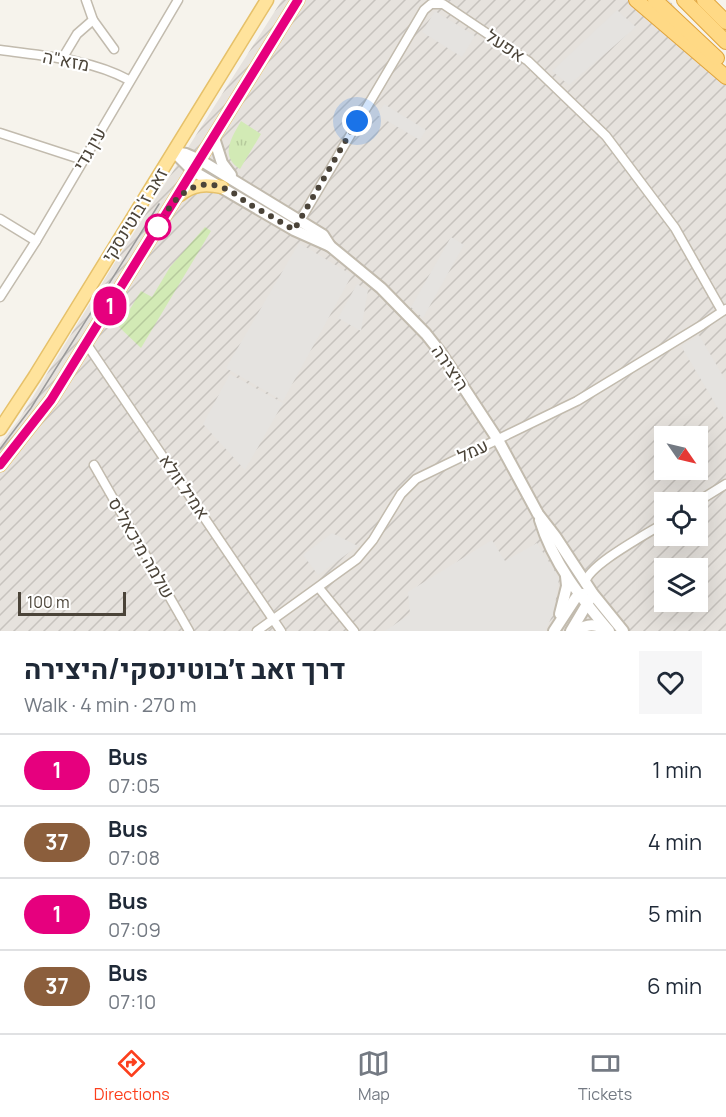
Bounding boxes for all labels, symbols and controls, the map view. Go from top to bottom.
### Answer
street label: אפעל [481,23,530,67]
street label: מזא"ה [41,44,92,76]
your location [342,106,372,136]
street label: עין גדי [67,122,111,175]
street label: זאב ז'בוטינסקי [96,163,173,266]
unlabelled marker [145,214,171,240]
line badge: 1 [90,286,130,326]
text: 1 [105,292,115,320]
street label: היצירה [427,340,475,395]
north arrow [654,426,708,480]
map controls [654,426,708,612]
street label: עמל [453,433,492,468]
street label: אמיל זולא [154,449,215,524]
street label: שלמה מיכאליס [103,492,181,603]
button: locate [654,492,708,546]
button: layers [654,558,708,612]
scale bar [18,589,126,616]
text: 100 m [27,591,70,613]
text: דרך זאב ז׳בוטינסקי/היצירה [24,649,346,687]
button: heart [639,651,702,714]
text: Walk · 4 min · 270 m [24,691,196,718]
text: Bus [108,742,148,772]
text: 1 min [652,755,702,785]
text: 1 [52,756,62,784]
text: 07:05 [108,772,160,799]
text: Bus [108,814,148,844]
text: 4 min [648,827,702,857]
text: 37 [45,828,69,856]
text: 07:08 [108,844,160,871]
text: Bus [108,886,148,916]
text: 5 min [648,899,702,929]
text: 1 [52,900,62,928]
text: 07:09 [108,916,161,943]
text: Bus [108,958,148,988]
text: 6 min [647,971,702,1001]
text: 37 [45,972,69,1000]
text: 07:10 [108,988,156,1015]
tab: Directions [94,1047,170,1105]
tab: Map [357,1047,390,1105]
tab: Tickets [578,1047,632,1105]

